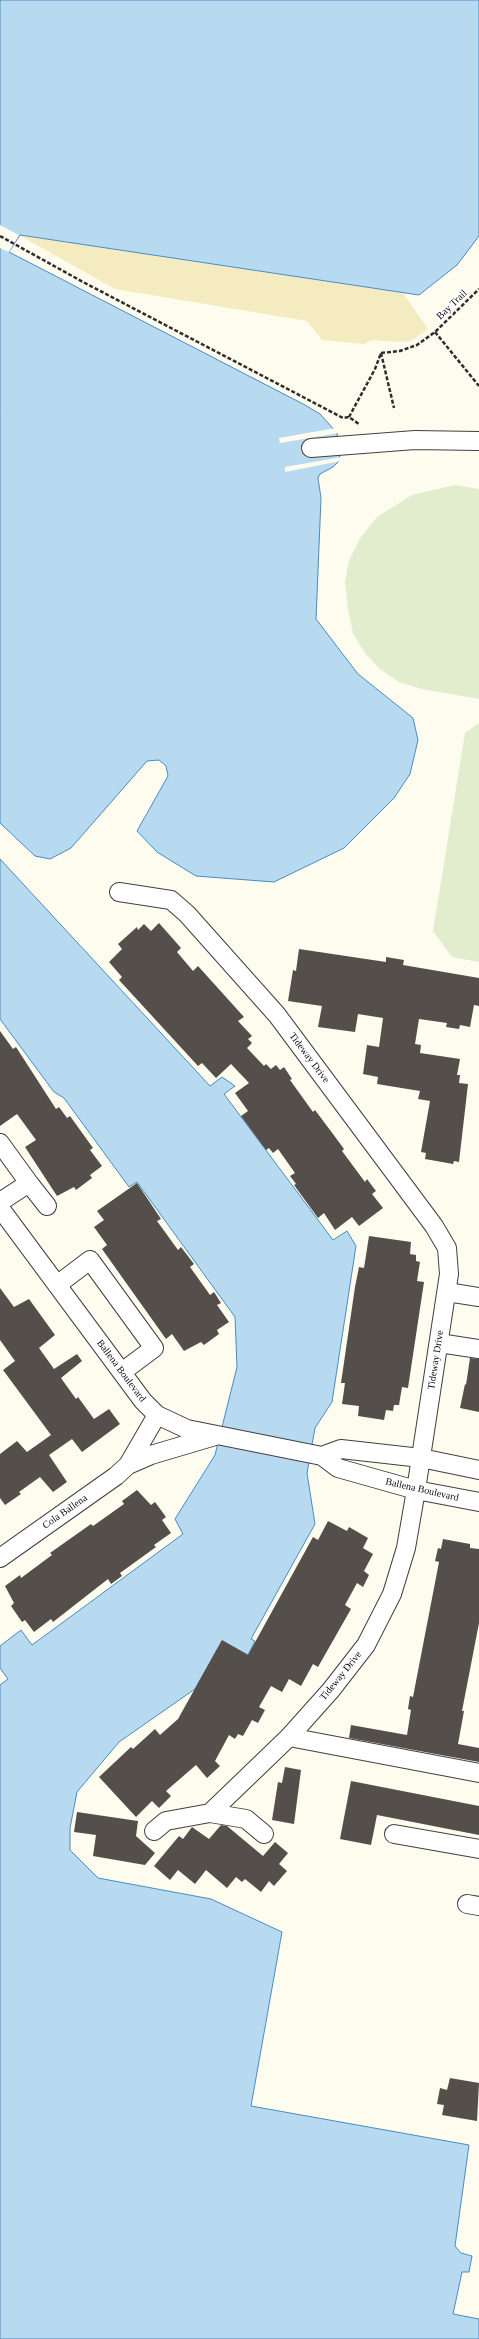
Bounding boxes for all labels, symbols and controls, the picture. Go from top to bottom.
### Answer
street label: Bay Trail [434,288,470,322]
street label: Tideway Drive [286,1030,332,1086]
street label: Tideway Drive [425,1329,447,1391]
street label: Ballena Boulevard [94,1338,148,1404]
street label: Ballena Boulevard [384,1476,460,1504]
street label: Cola Ballena [40,1492,90,1532]
street label: Tideway Drive [317,1649,365,1703]

